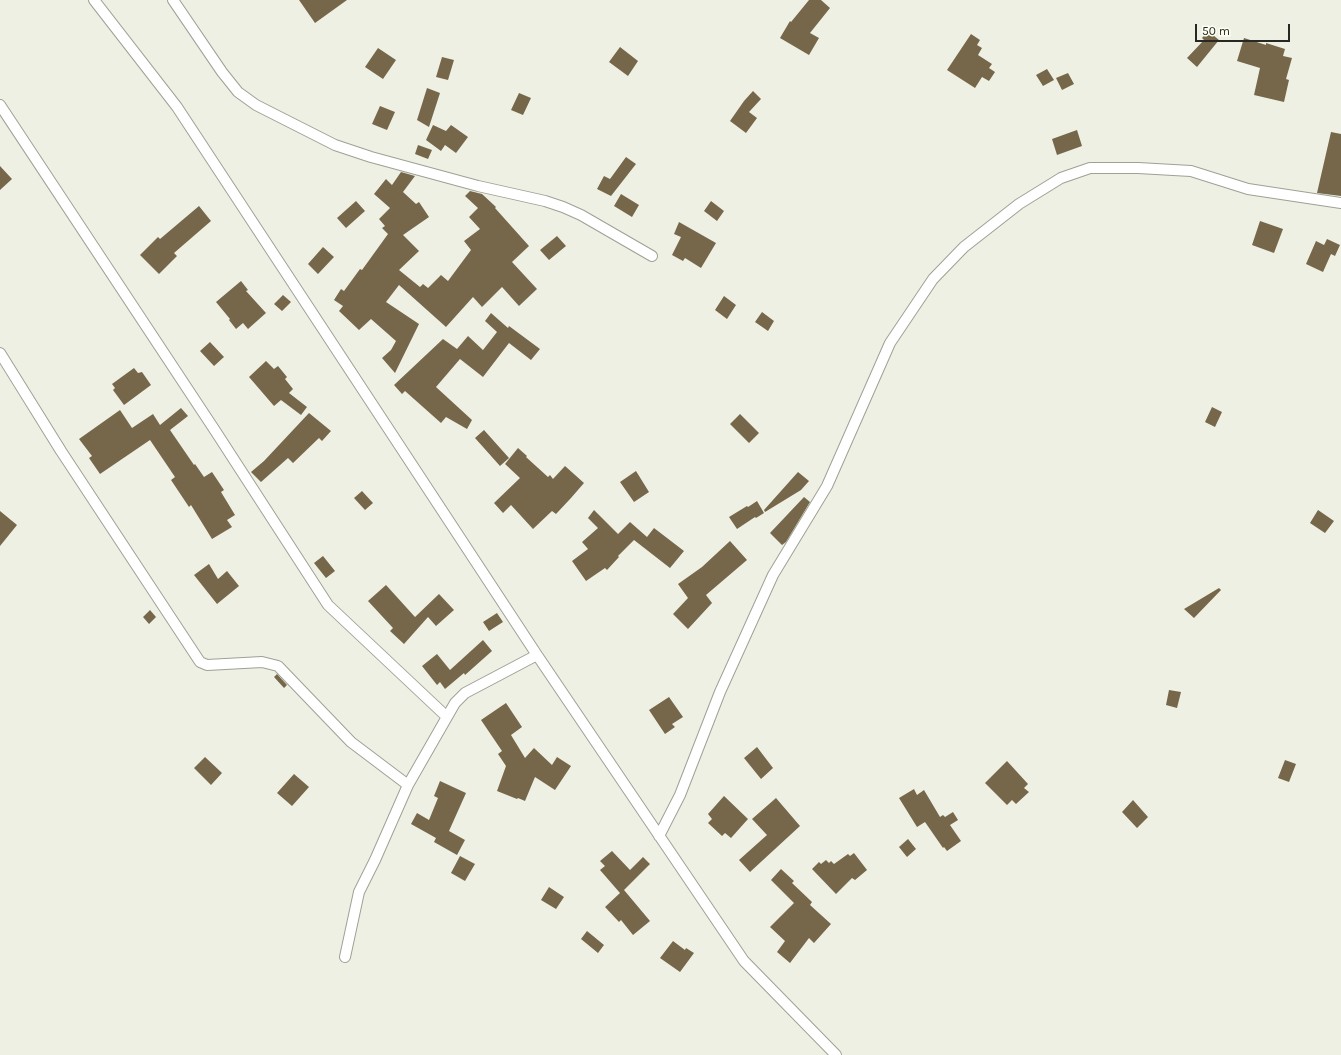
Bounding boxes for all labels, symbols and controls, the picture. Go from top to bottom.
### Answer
scale bar [1197,16,1292,42]
text: 50 m [1202,24,1230,38]

